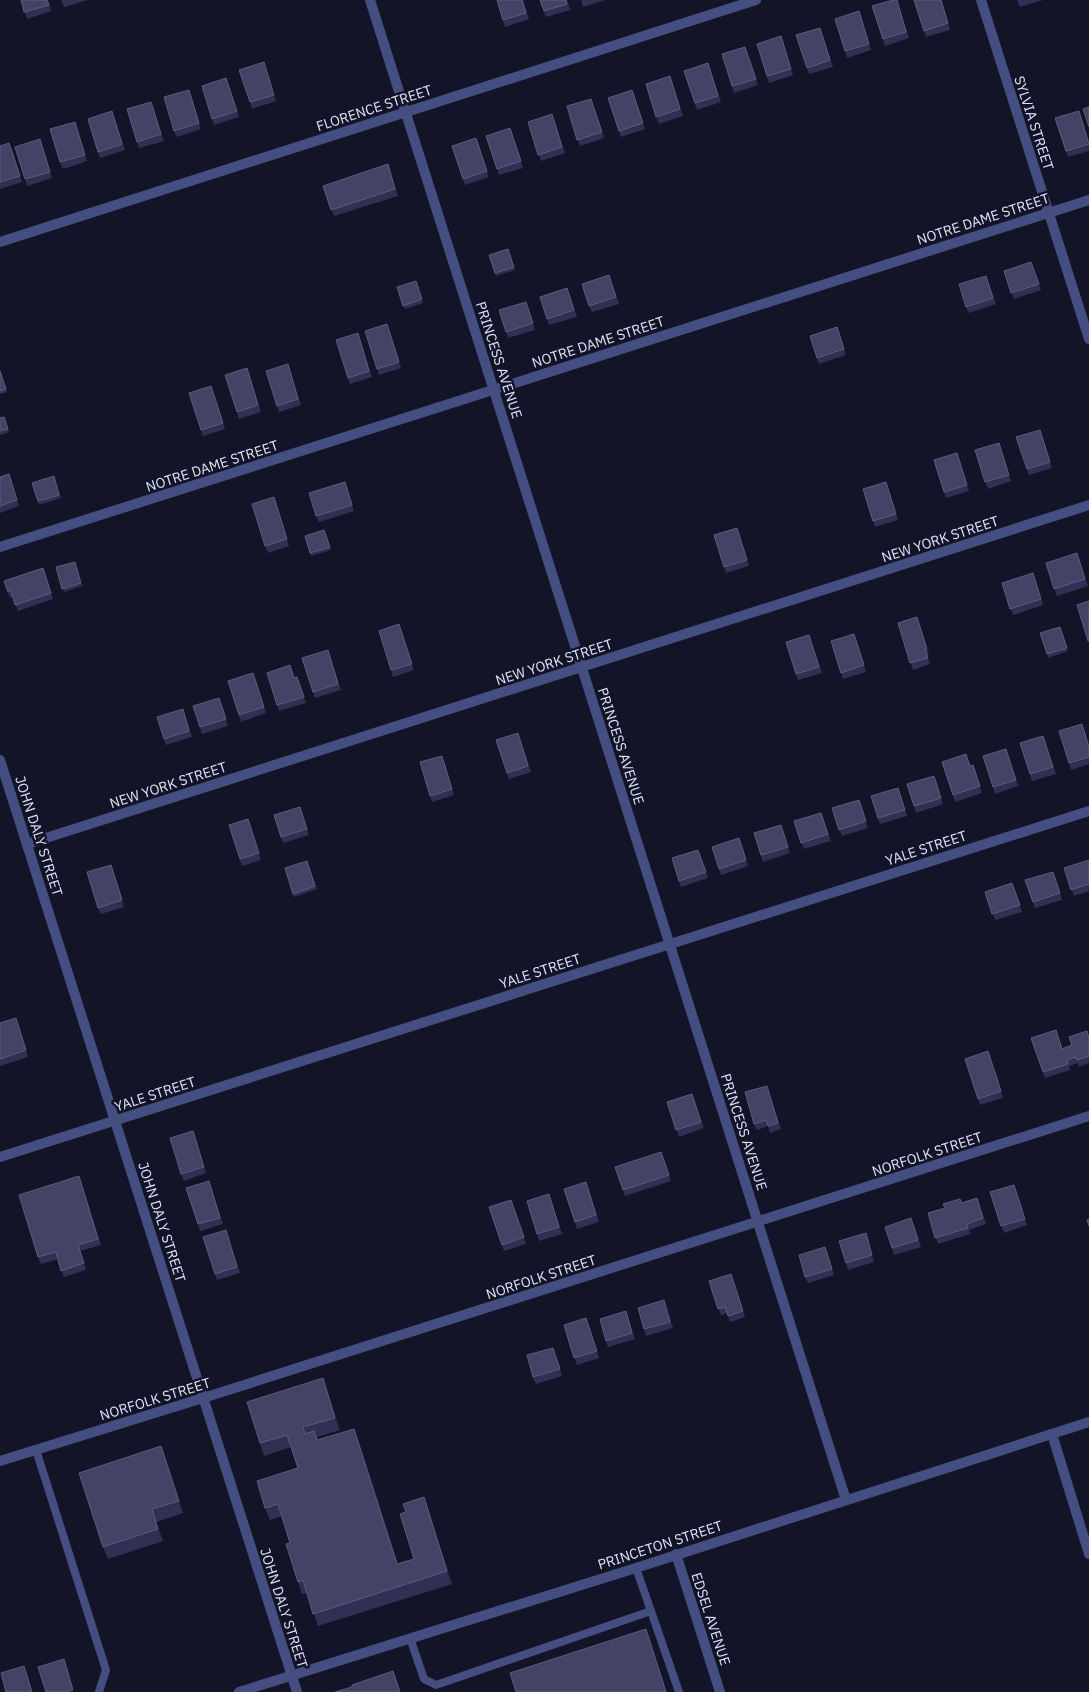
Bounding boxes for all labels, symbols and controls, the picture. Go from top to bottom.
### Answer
street label: SYLVIA STREET [1010,74,1058,172]
street label: FLORENCE STREET [314,81,434,135]
street label: NOTRE DAME STREET [914,189,1052,249]
street label: PRINCESS AVENUE [472,299,526,421]
street label: NOTRE DAME STREET [529,312,667,372]
street label: NOTRE DAME STREET [143,436,281,496]
street label: NEW YORK STREET [879,512,1001,566]
street label: NEW YORK STREET [493,635,615,689]
street label: PRINCESS AVENUE [594,685,648,807]
street label: NEW YORK STREET [107,758,229,812]
street label: JOHN DALY STREET [11,774,67,898]
street label: YALE STREET [883,826,969,870]
street label: YALE STREET [497,949,583,993]
street label: PRINCESS AVENUE [717,1071,771,1193]
street label: YALE STREET [112,1072,198,1116]
street label: NORFOLK STREET [870,1128,984,1180]
street label: JOHN DALY STREET [134,1160,190,1284]
street label: NORFOLK STREET [484,1251,598,1303]
street label: NORFOLK STREET [98,1374,212,1424]
street label: PRINCETON STREET [595,1516,725,1574]
street label: JOHN DALY STREET [256,1546,312,1670]
street label: EDSEL AVENUE [687,1570,735,1668]

